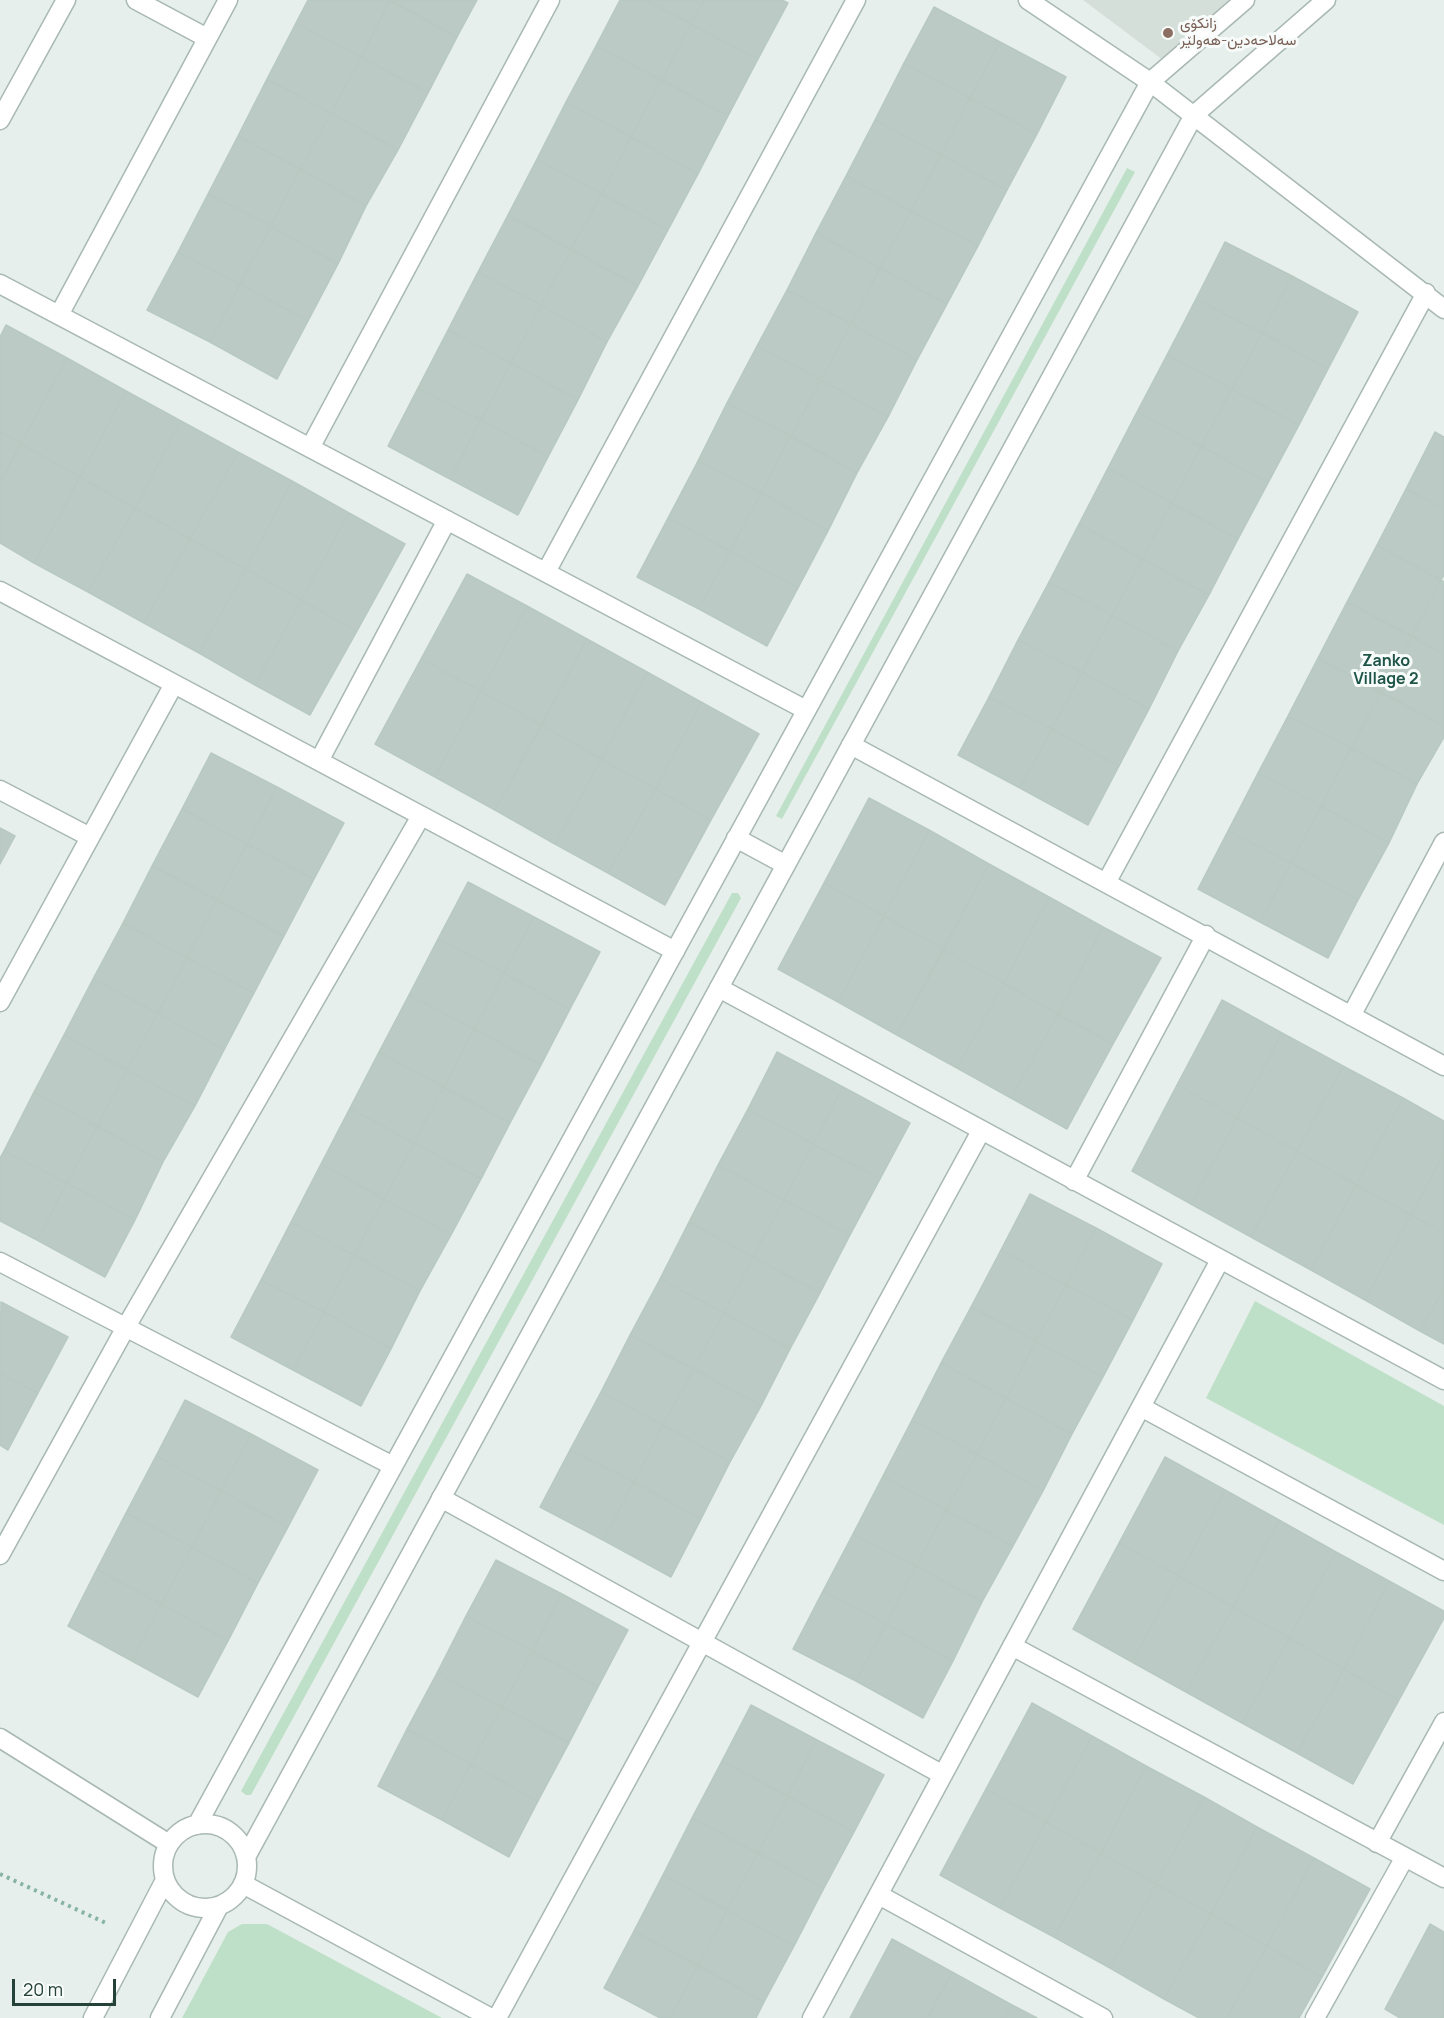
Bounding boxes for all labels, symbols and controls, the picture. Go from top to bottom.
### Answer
place label: زانکۆی سەلاحەدین-هەولێر [1180,15,1296,50]
marker: زانکۆی سەلاحەدین-هەولێر [1161,26,1175,40]
district label: Zanko Village 2 [1354,652,1418,690]
scale bar [15,1967,118,2005]
text: 20 m [23,1977,63,2001]

